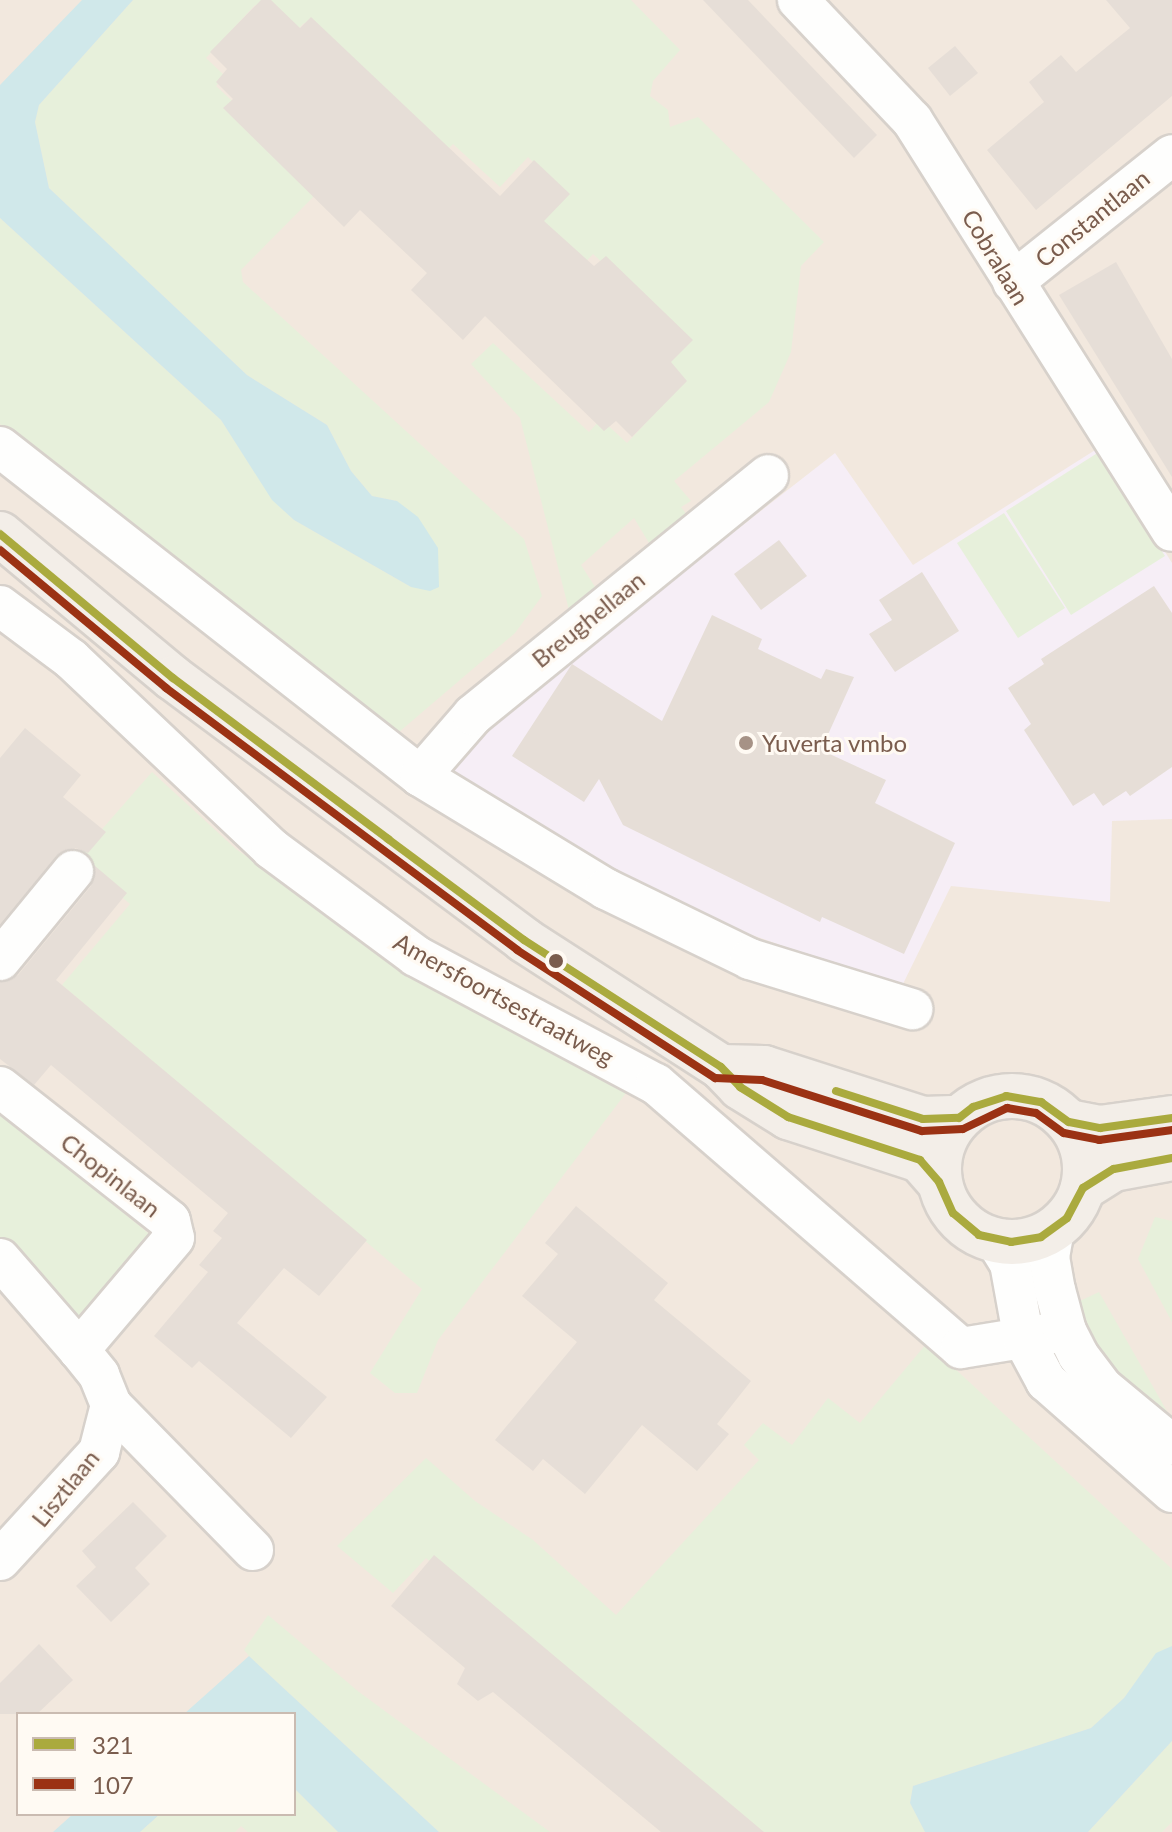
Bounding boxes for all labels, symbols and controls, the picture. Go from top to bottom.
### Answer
street label: Constantlaan [1029,163,1155,273]
street label: Cobralaan [956,204,1036,310]
street label: Breughellaan [526,565,650,673]
place label: Yuverta vmbo [762,729,908,757]
marker: Yuverta vmbo [737,734,755,752]
street label: Amersfoortsestraatweg [389,927,619,1071]
unlabelled marker [548,953,564,969]
street label: Chopinlaan [55,1127,167,1223]
street label: Lisztlaan [25,1444,105,1532]
legend [16,1712,296,1816]
text: 321 [92,1730,134,1759]
text: 107 [92,1770,134,1799]

